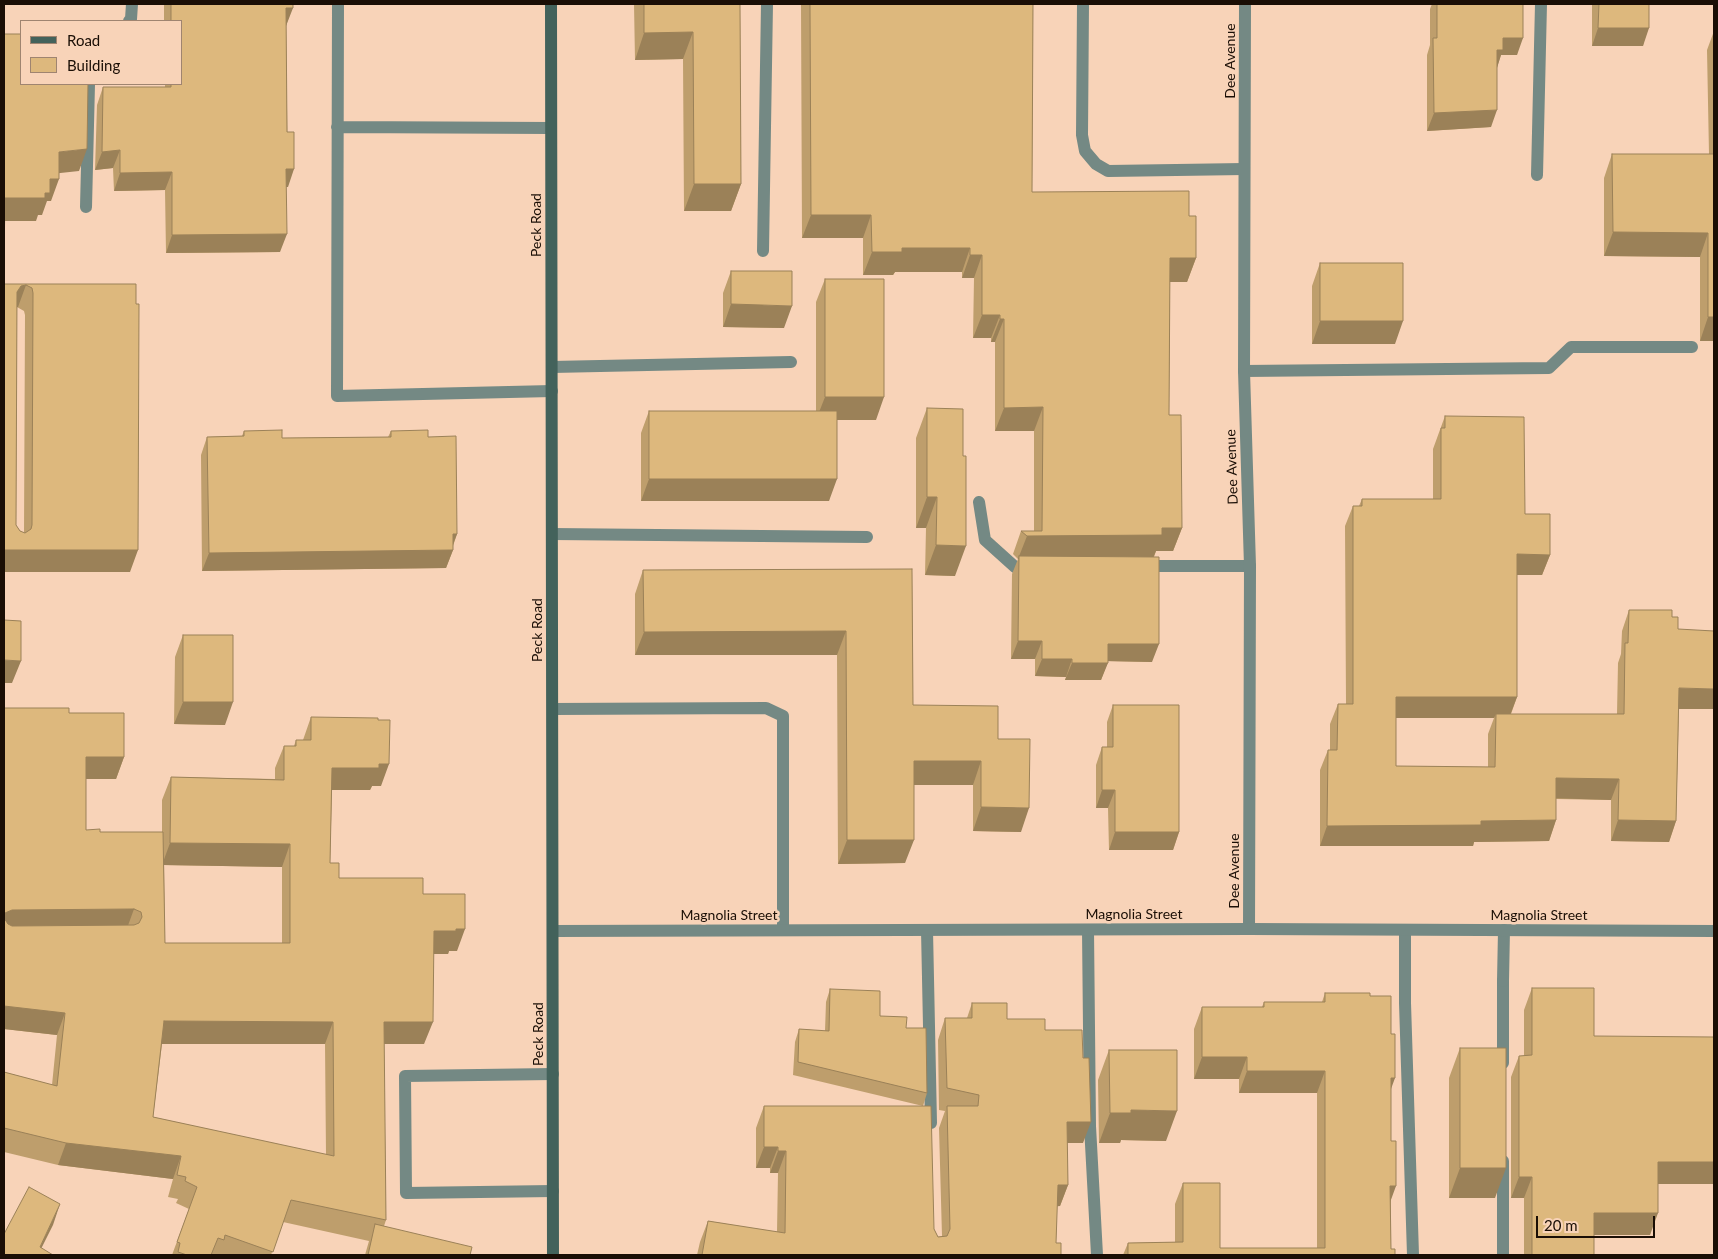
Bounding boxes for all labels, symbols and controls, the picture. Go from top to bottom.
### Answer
legend [20,20,182,85]
street label: Dee Avenue [1222,23,1238,99]
text: Road [67,31,100,49]
text: Building [67,56,120,74]
street label: Peck Road [528,193,544,257]
street label: Dee Avenue [1222,429,1242,505]
street label: Peck Road [529,598,545,662]
street label: Dee Avenue [1226,833,1242,909]
street label: Magnolia Street [1086,906,1182,922]
street label: Magnolia Street [681,907,777,923]
street label: Magnolia Street [1491,907,1587,923]
street label: Peck Road [530,1002,546,1066]
scale bar [1538,1206,1657,1238]
text: 20 m [1544,1216,1578,1234]

